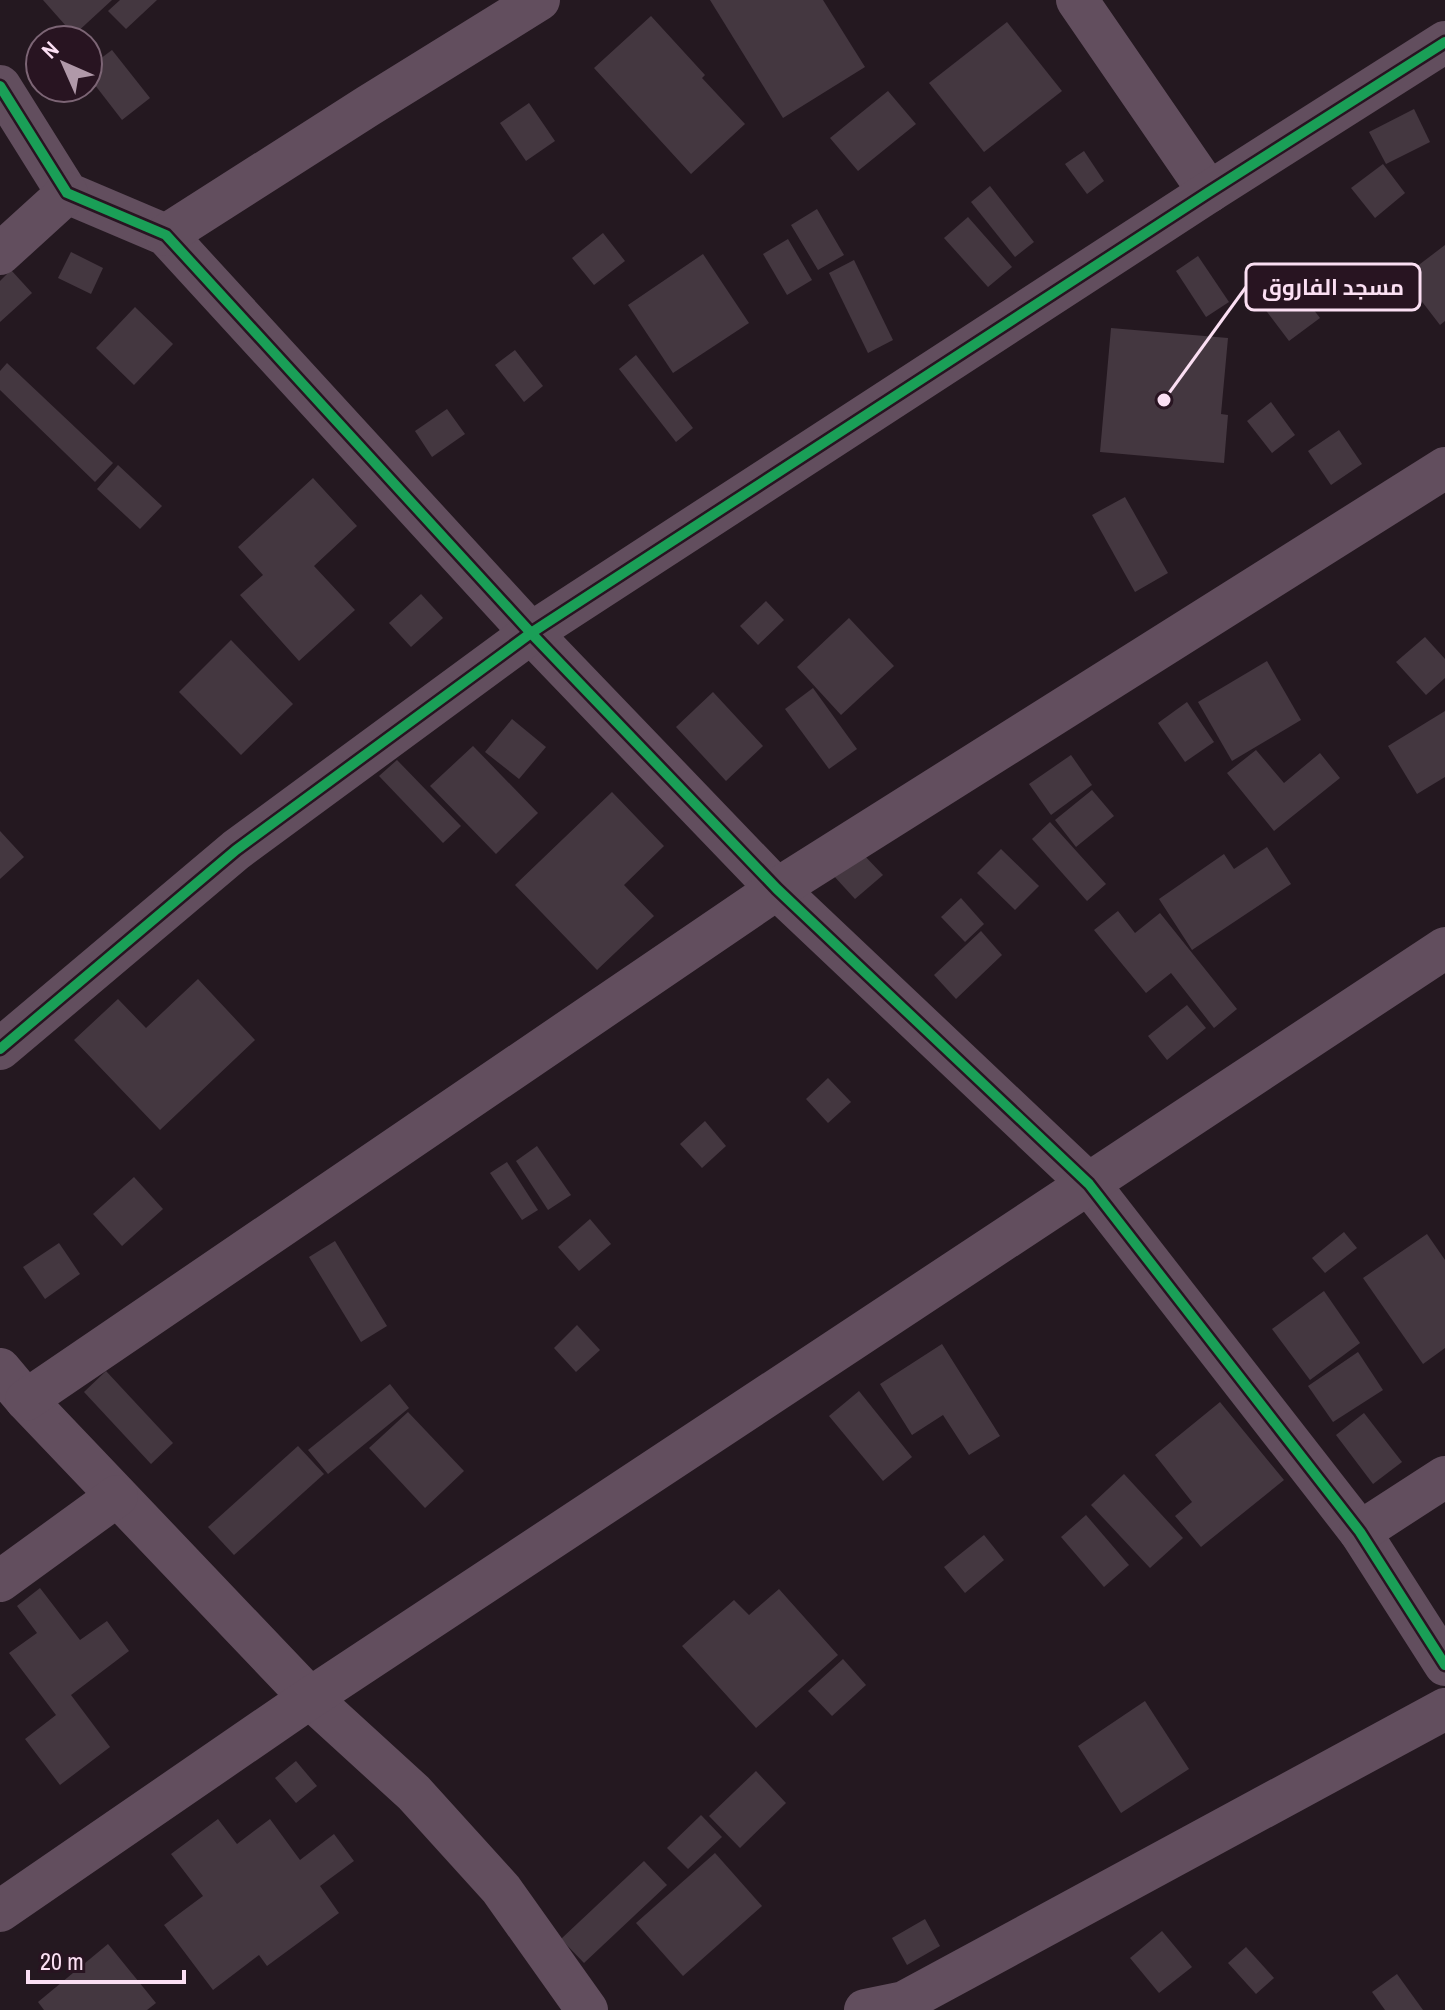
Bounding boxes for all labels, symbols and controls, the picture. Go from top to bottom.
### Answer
north arrow [24,24,104,104]
text: N [35,35,65,65]
callout: مسجد الفاروق [1246,264,1420,310]
text: مسجد الفاروق [1262,272,1404,302]
scale bar [28,1934,184,1984]
text: 20 m [40,1945,84,1977]

